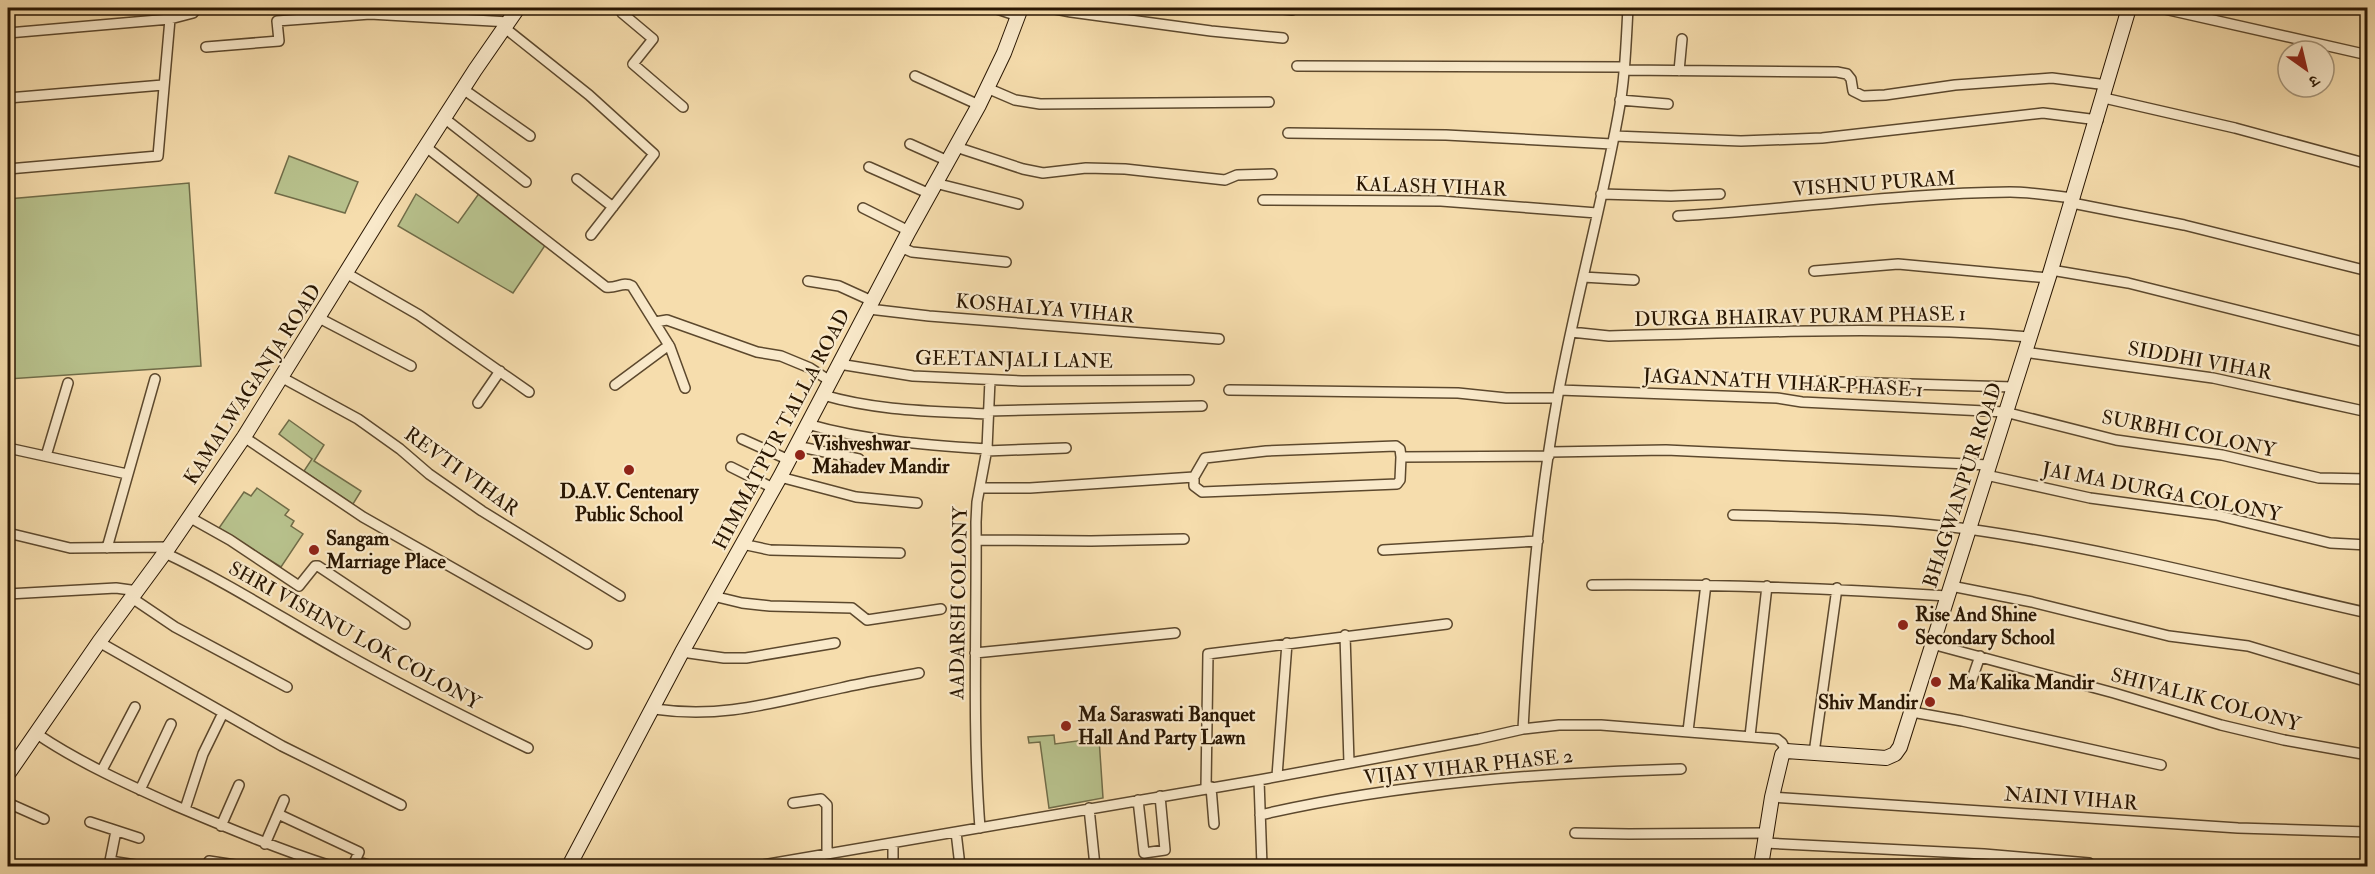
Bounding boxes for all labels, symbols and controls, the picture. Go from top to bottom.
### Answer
north arrow [2276,39,2336,99]
text: उ [2303,69,2324,92]
street label: VISHNU PURAM [1792,165,1956,202]
street label: KALASH VIHAR [1355,171,1508,202]
street label: KAMALWAGANJA ROAD [178,279,327,489]
street label: KOSHALYA VIHAR [955,288,1136,329]
street label: DURGA BHAIRAV PURAM PHASE 1 [1634,301,1966,332]
street label: HIMMATPUR TALLA ROAD [707,305,856,554]
street label: SIDDHI VIHAR [2126,336,2274,386]
street label: GEETANJALI LANE [915,345,1113,374]
street label: JAGANNATH VIHAR PHASE 1 [1641,363,1924,402]
street label: BHAGWANPUR ROAD [1917,379,2007,591]
street label: SURBHI COLONY [2100,404,2279,463]
street label: REVTI VIHAR [399,421,525,522]
place label: Vishveshwar Mahadev Mandir [811,431,950,479]
marker: Vishveshwar Mahadev Mandir [793,448,807,462]
street label: JAI MA DURGA COLONY [2039,456,2285,527]
marker: D.A.V. Centenary Public School [622,463,636,477]
place label: D.A.V. Centenary Public School [560,479,700,527]
street label: AADARSH COLONY [944,505,973,701]
place label: Sangam Marriage Place [325,526,446,575]
marker: Sangam Marriage Place [307,543,321,557]
street label: SHRI VISHNU LOK COLONY [224,556,486,716]
place label: Rise And Shine Secondary School [1915,602,2056,651]
marker: Rise And Shine Secondary School [1896,618,1910,632]
street label: SHIVALIK COLONY [2108,662,2305,737]
place label: Ma Kalika Mandir [1947,670,2095,695]
marker: Ma Kalika Mandir [1929,675,1943,689]
place label: Shiv Mandir [1818,690,1919,715]
marker: Shiv Mandir [1923,695,1937,709]
place label: Ma Saraswati Banquet Hall And Party Lawn [1077,702,1256,751]
marker: Ma Saraswati Banquet Hall And Party Lawn [1059,719,1073,733]
street label: VIJAY VIHAR PHASE 2 [1362,743,1574,790]
street label: NAINI VIHAR [2003,781,2139,816]

